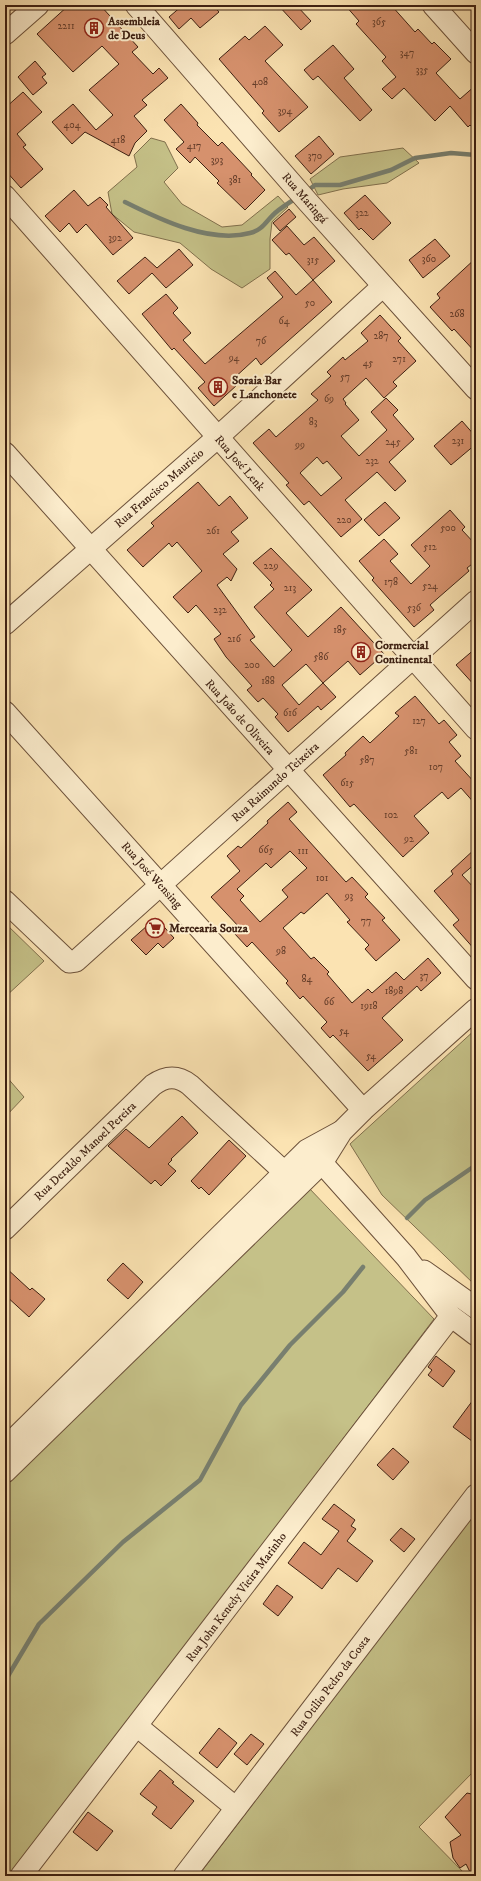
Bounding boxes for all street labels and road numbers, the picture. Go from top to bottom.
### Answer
street label: Rua Maringá [279,170,331,227]
street label: Rua José Lenk [211,432,268,494]
street label: Rua Francisco Mauricio [112,445,207,531]
street label: Rua João de Oliveira [202,676,278,759]
street label: Rua Raimundo Teixeira [229,739,323,826]
street label: Rua José Wensing [118,839,185,912]
street label: Rua Deraldo Manoel Pereira [31,1098,140,1204]
street label: Rua John Kenedy Vieira Marinho [183,1529,290,1665]
street label: Rua Otilio Pedro da Costa [287,1632,374,1740]

